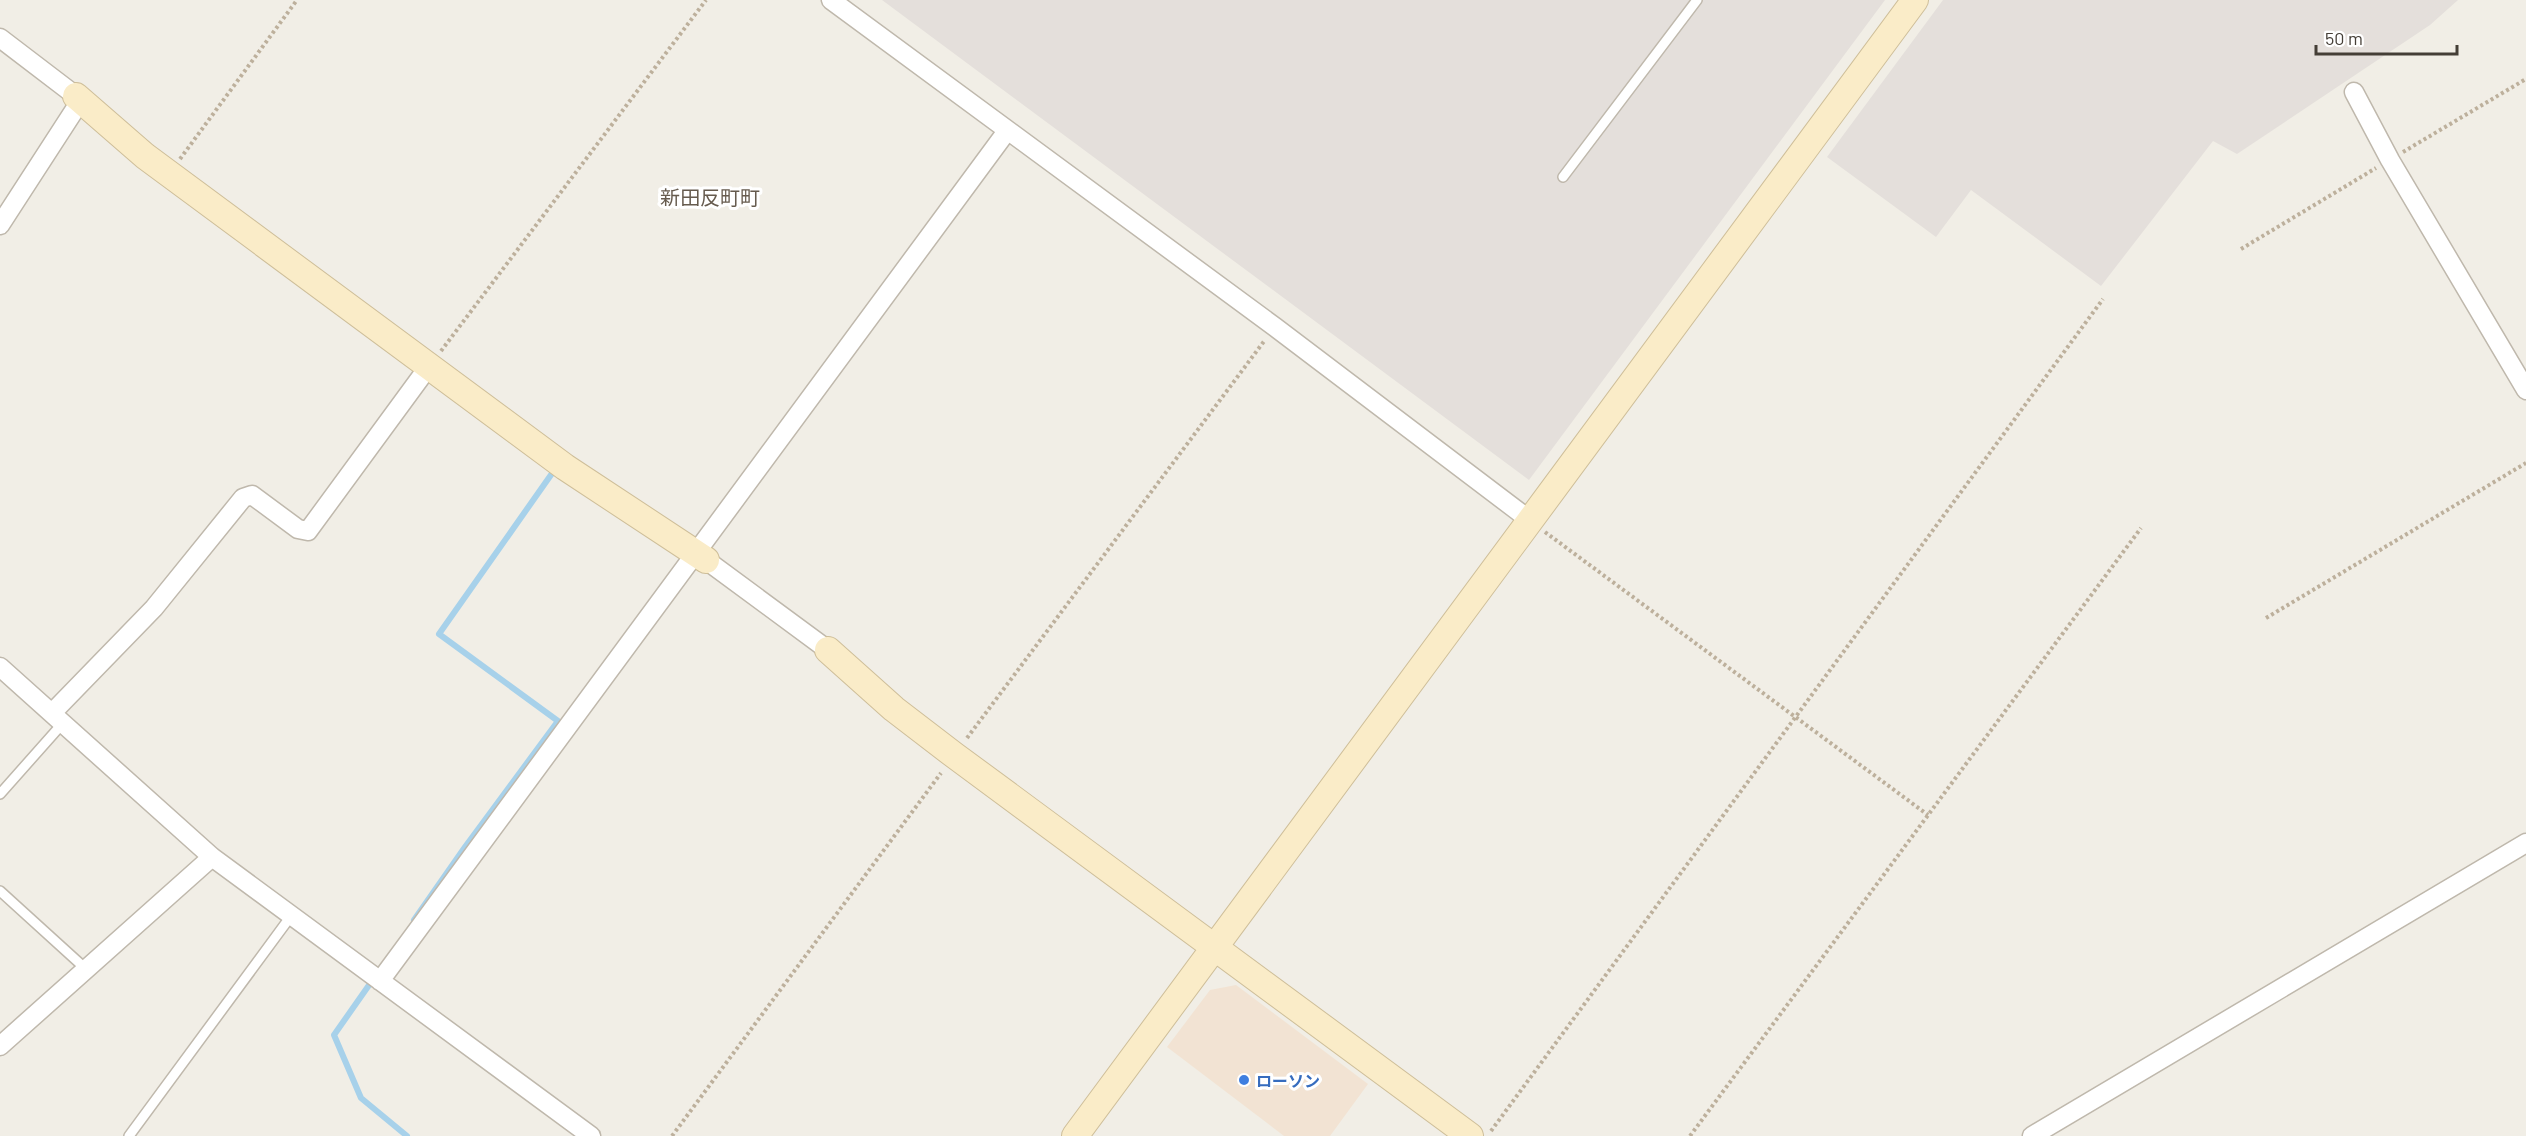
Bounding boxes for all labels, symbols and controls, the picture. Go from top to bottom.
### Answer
scale bar [2316,18,2457,56]
text: 50 m [2325,27,2363,49]
district label: 新田反町町 [660,185,760,209]
place label: ローソン [1256,1071,1320,1090]
marker: ローソン [1237,1073,1251,1087]

